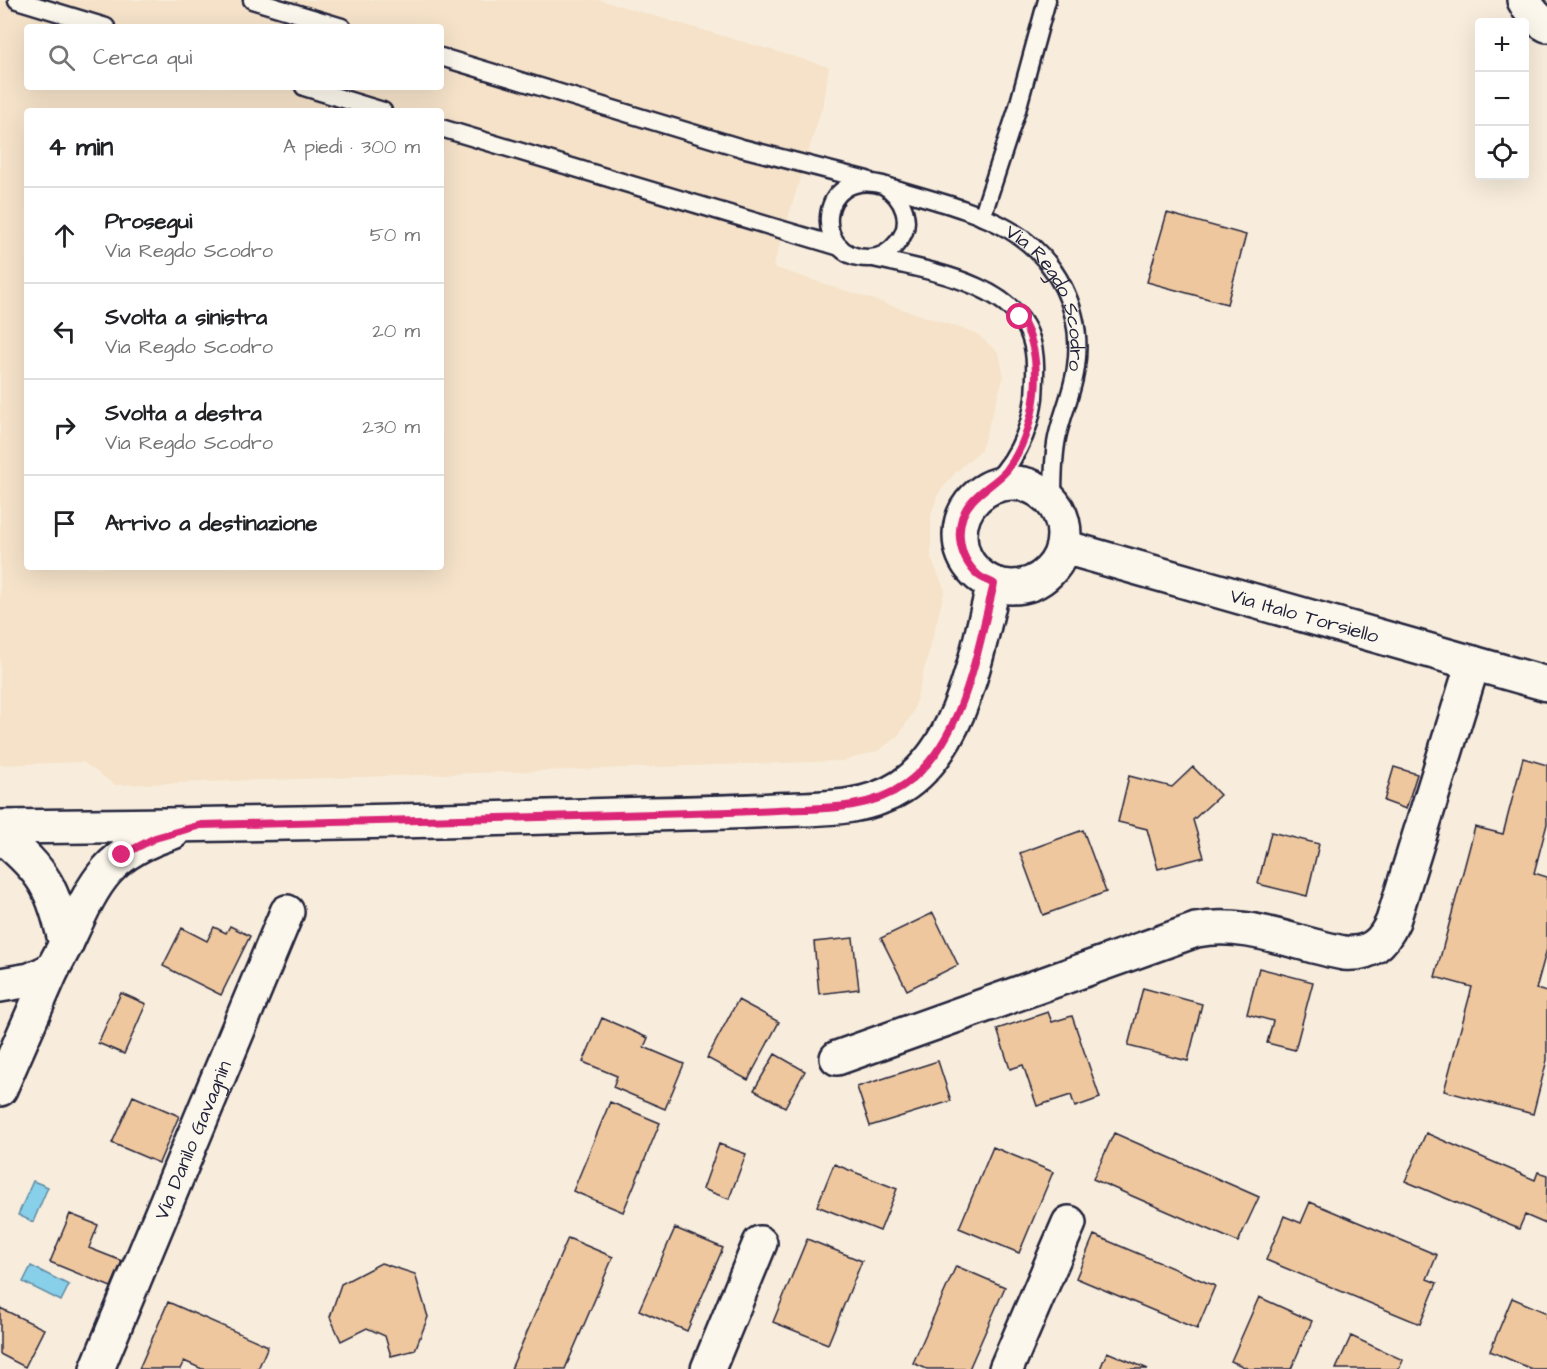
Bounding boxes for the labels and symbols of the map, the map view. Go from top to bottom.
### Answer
street label: Via Regdo Scodro [1000,218,1090,373]
route start [1006,303,1032,329]
street label: Via Italo Torsiello [1226,582,1382,651]
route end [108,841,134,867]
street label: Via Danilo Gavagnin [148,1056,239,1224]

